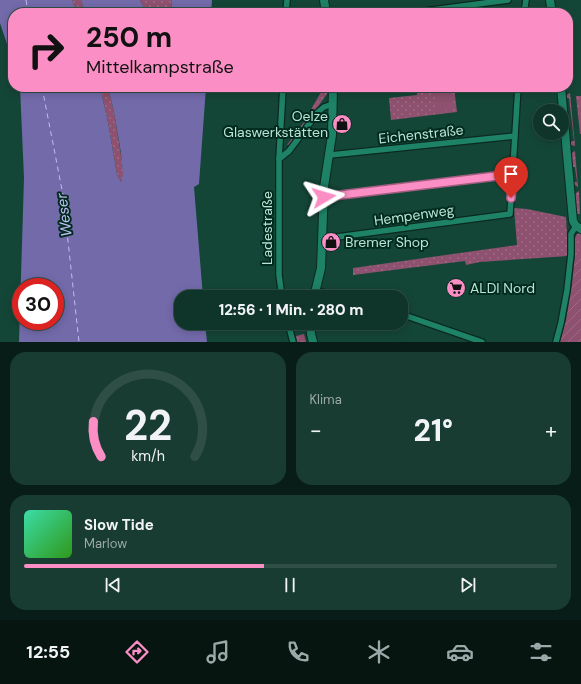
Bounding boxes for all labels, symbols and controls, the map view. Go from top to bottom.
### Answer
text: 250 m [86,19,172,56]
icon: right [20,24,72,76]
text: Mittelkampstraße [86,55,234,79]
map controls [533,104,569,140]
button: search [533,104,569,140]
place label: Oelze Glaswerkstätten [223,107,328,141]
shop icon: Oelze Glaswerkstätten [331,113,353,135]
street label: Eichenstraße [378,121,464,147]
pin [494,157,528,198]
icon: arrive [500,163,522,185]
position arrow [303,176,345,218]
street label: Ladestraße [258,191,276,265]
water label: Weser [51,192,77,238]
street label: Hempenweg [373,200,455,230]
shop icon: Bremer Shop [320,231,342,253]
place label: Bremer Shop [345,233,429,251]
supermarket icon: ALDI Nord [445,277,467,299]
speed limit sign: 30 [12,278,64,330]
place label: ALDI Nord [470,279,535,297]
text: 12:56 · 1 Min. · 280 m [219,300,363,320]
text: Klima [310,391,342,408]
text: 22 [124,398,172,452]
text: 21° [414,411,453,450]
text: − [310,416,322,445]
text: + [545,416,557,445]
text: km/h [131,446,165,464]
text: Slow Tide [84,515,154,535]
text: Marlow [84,535,127,552]
icon: previous [102,574,124,596]
icon: pause [279,574,301,596]
icon: next [457,574,479,596]
icon: directions [123,638,151,666]
icon: music [204,638,232,666]
icon: phone [284,638,312,666]
icon: climate [365,638,393,666]
icon: car [446,638,474,666]
icon: filters [527,638,555,666]
text: 12:55 [26,640,70,664]

